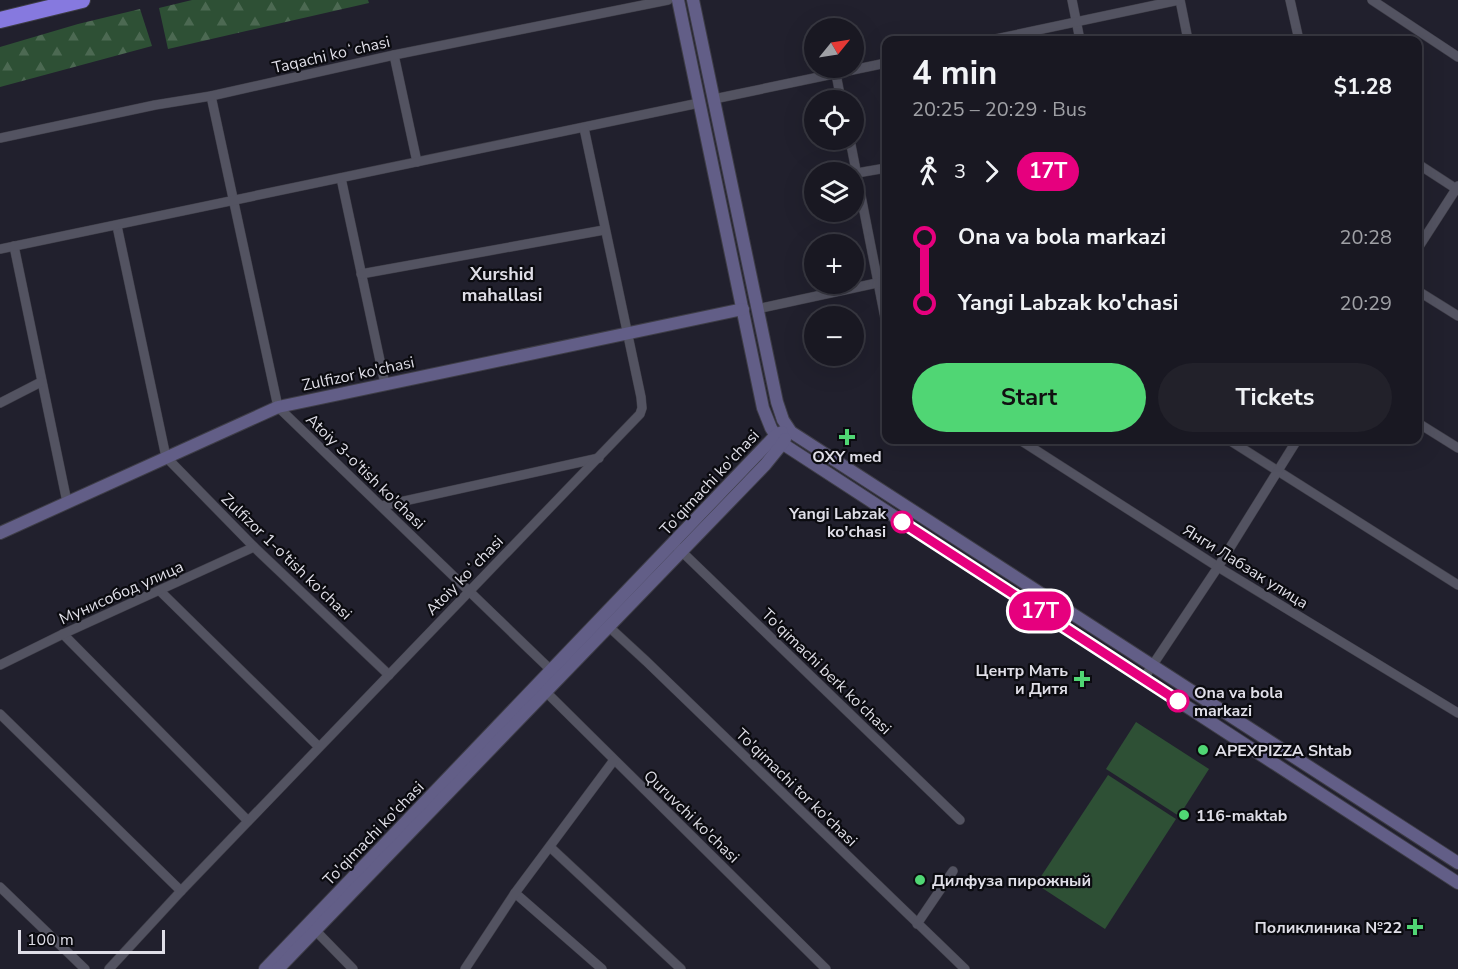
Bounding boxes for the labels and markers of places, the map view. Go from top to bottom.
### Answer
marker: OXY med [840,430,854,444]
place label: OXY med [812,446,882,468]
place label: Yangi Labzak ko'chasi [788,503,886,543]
marker: Yangi Labzak ko'chasi [891,511,913,533]
place label: Центр Мать и Дитя [975,660,1068,700]
marker: Центр Мать и Дитя [1073,670,1091,688]
place label: Ona va bola markazi [1194,682,1283,722]
marker: Ona va bola markazi [1167,690,1189,712]
place label: APEXPIZZA Shtab [1215,740,1352,762]
marker: APEXPIZZA Shtab [1196,743,1210,757]
place label: 116-maktab [1196,805,1287,827]
marker: 116-maktab [1177,808,1191,822]
place label: Дилфуза пирожный [932,870,1091,892]
marker: Дилфуза пирожный [913,873,927,887]
place label: Поликлиника №22 [1255,917,1402,939]
marker: Поликлиника №22 [1406,918,1424,936]

